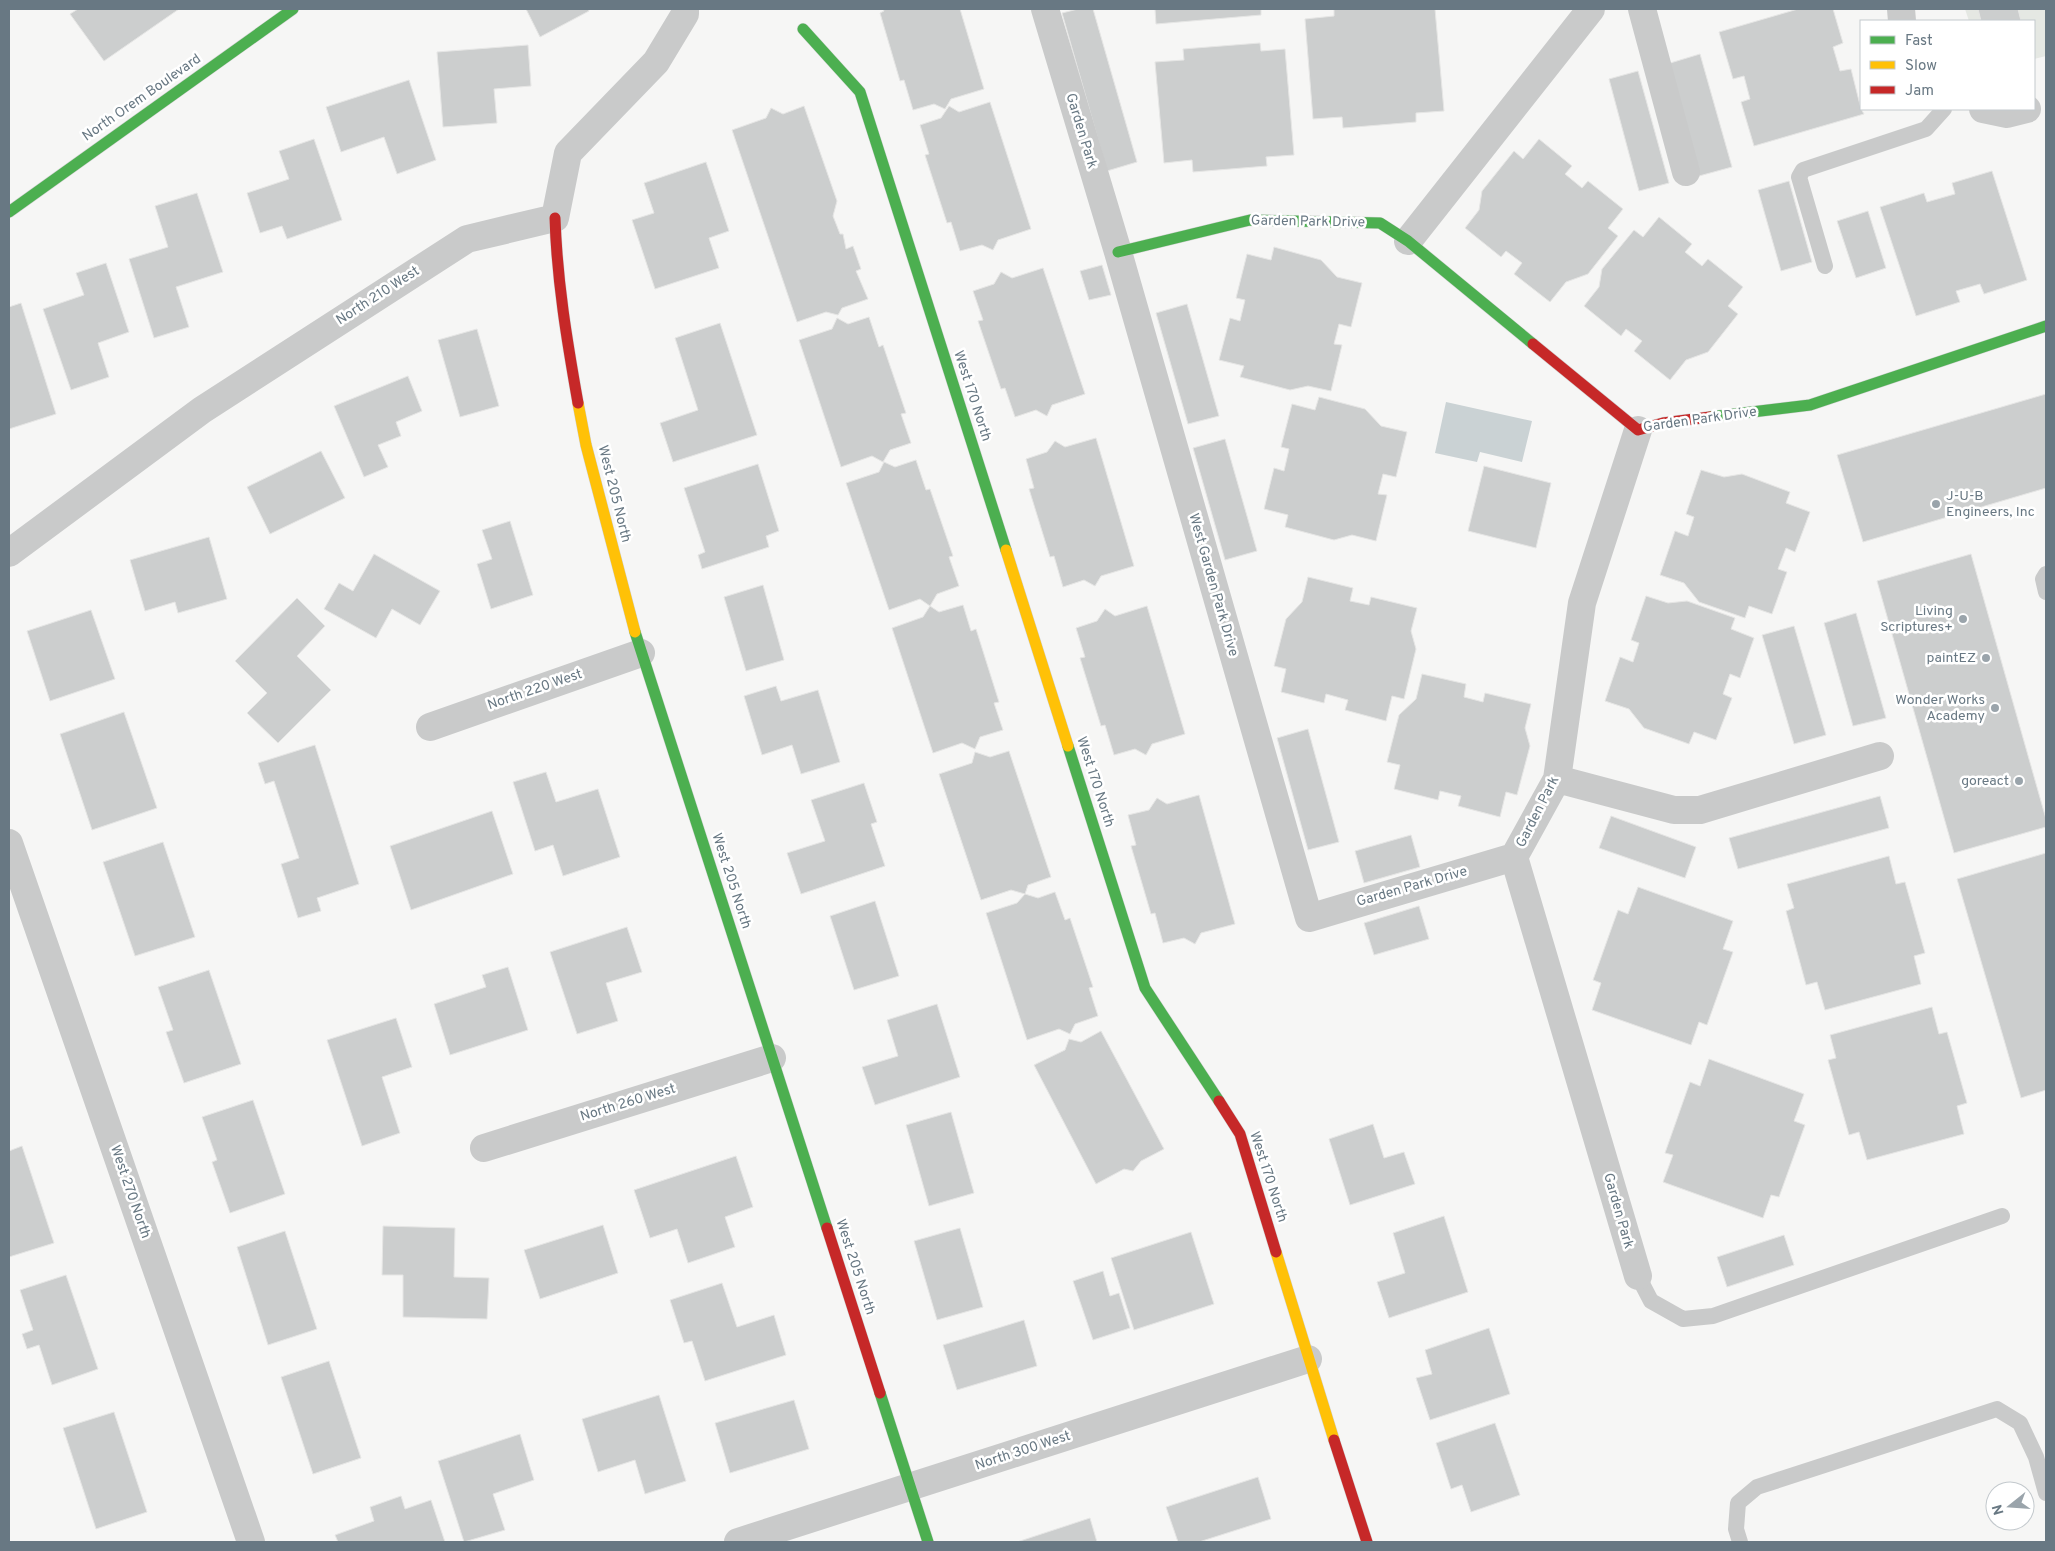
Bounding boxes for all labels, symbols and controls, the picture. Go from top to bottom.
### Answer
legend [1860,20,2035,110]
text: Fast [1905,32,1933,51]
street label: North Orem Boulevard [79,51,205,145]
text: Slow [1905,57,1937,76]
text: Jam [1905,82,1934,101]
street label: Garden Park [1061,91,1101,171]
street label: Garden Park Drive [1251,213,1365,231]
street label: North 210 West [333,263,423,329]
street label: West 170 North [949,348,995,444]
street label: Garden Park Drive [1642,404,1758,436]
street label: West 205 North [594,444,634,544]
place label: J-U-B Engineers, Inc [1946,488,2035,521]
marker: J-U-B Engineers, Inc [1930,498,1942,510]
street label: West Garden Park Drive [1184,511,1242,659]
place label: Living Scriptures+ [1880,603,1953,636]
marker: Living Scriptures+ [1957,613,1969,625]
place label: paintEZ [1927,650,1976,667]
marker: paintEZ [1980,652,1992,664]
street label: North 220 West [485,666,585,714]
place label: Wonder Works Academy [1895,692,1985,725]
marker: Wonder Works Academy [1989,702,2001,714]
street label: West 170 North [1072,734,1118,830]
street label: Garden Park [1513,773,1563,851]
place label: goreact [1961,773,2009,790]
marker: goreact [2013,775,2025,787]
street label: West 205 North [708,831,754,931]
street label: Garden Park Drive [1355,863,1469,911]
street label: North 260 West [578,1080,678,1126]
street label: West 170 North [1245,1129,1291,1225]
street label: West 270 North [106,1143,154,1241]
street label: Garden Park [1599,1171,1637,1251]
street label: West 205 North [832,1217,878,1317]
street label: North 300 West [973,1428,1073,1474]
north arrow [1985,1481,2035,1531]
text: N [1989,1502,2009,1517]

